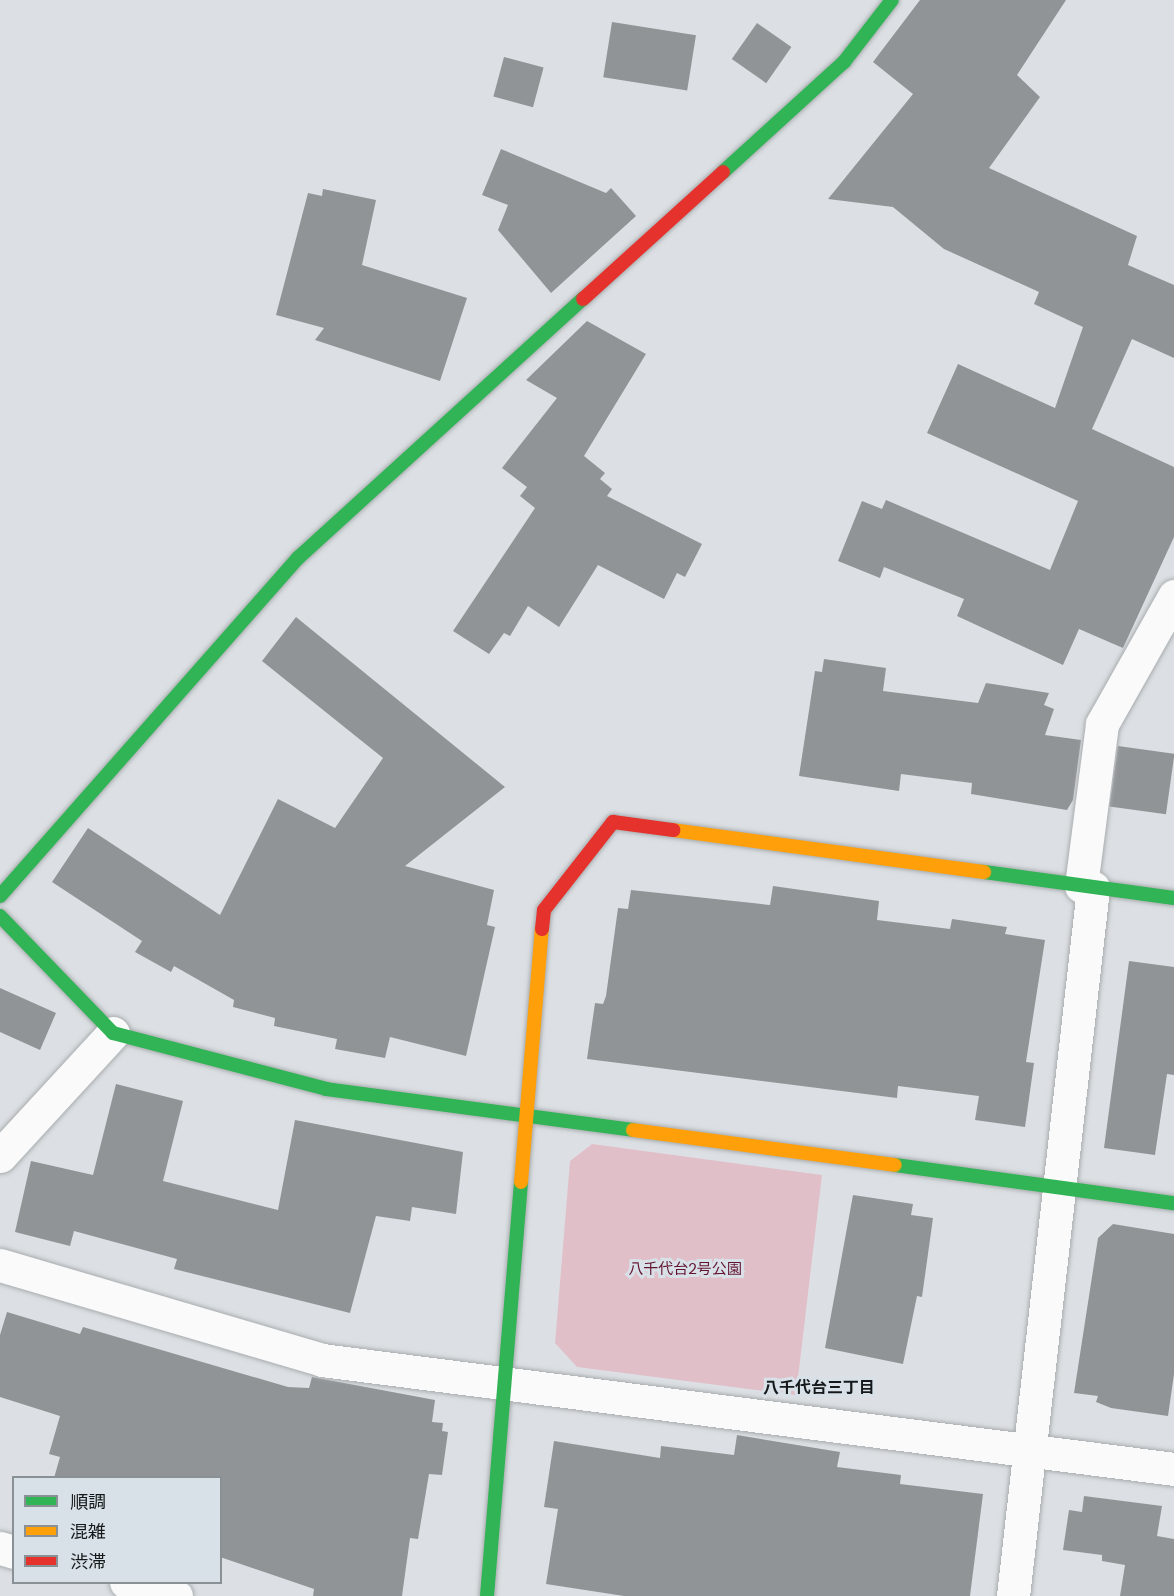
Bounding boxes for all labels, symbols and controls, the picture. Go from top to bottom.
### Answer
park label: 八千代台2号公園 [628,1260,742,1278]
district label: 八千代台三丁目 [763,1378,875,1398]
legend [12,1476,222,1584]
text: 順調 [70,1489,106,1514]
text: 混雑 [70,1519,106,1544]
text: 渋滞 [70,1549,106,1574]

